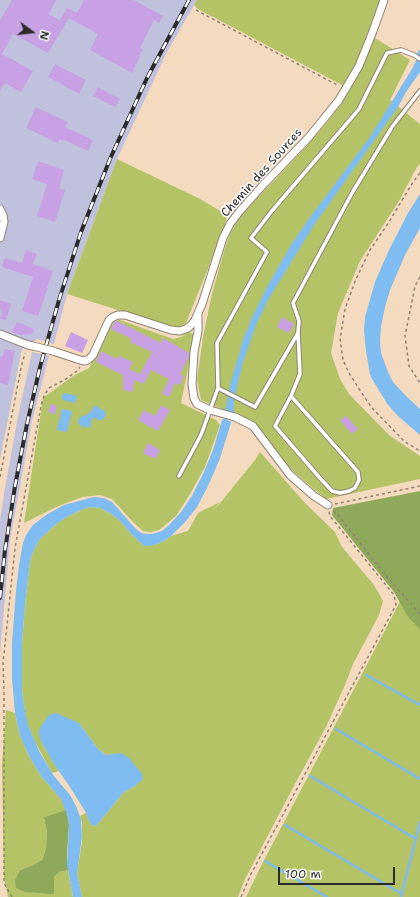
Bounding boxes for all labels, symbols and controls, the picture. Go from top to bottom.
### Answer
north arrow [12,12,52,52]
text: N [36,29,52,41]
street label: Chemin des Sources [218,126,306,220]
scale bar [280,859,397,885]
text: 100 m [285,866,321,882]

